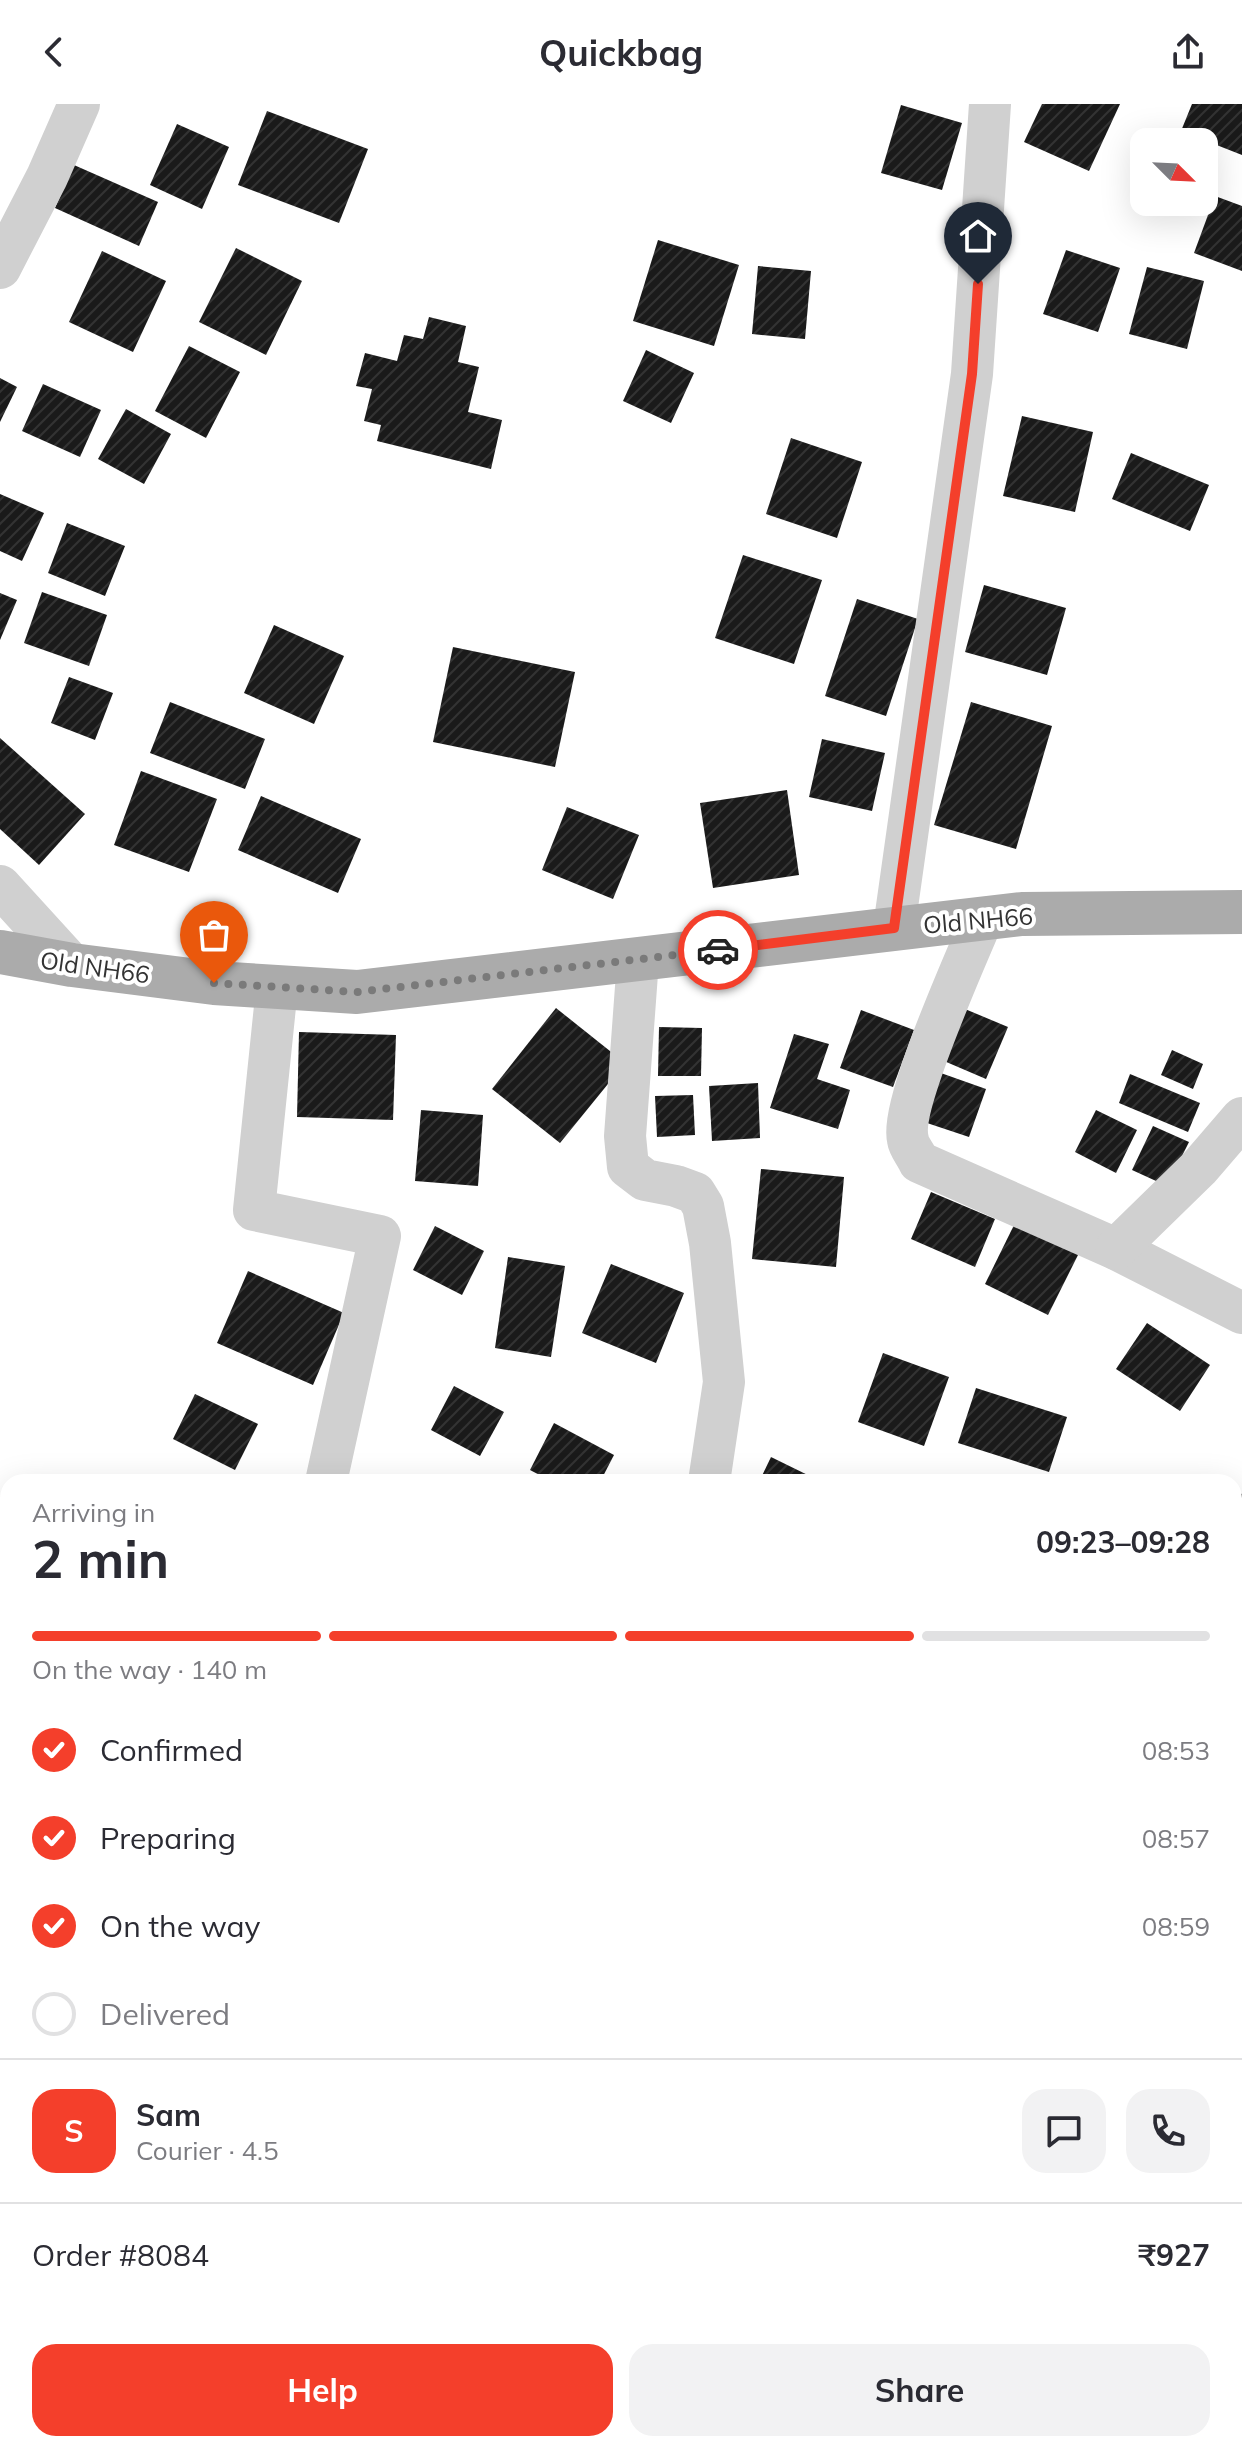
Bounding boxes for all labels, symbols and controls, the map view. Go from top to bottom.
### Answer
icon: back [32,30,76,74]
text: Quickbag [539,30,703,75]
icon: share [1166,30,1210,74]
north arrow [1130,128,1218,216]
map controls [1130,128,1218,216]
pin [944,202,1012,284]
icon: home [956,214,1000,258]
street label: Old NH66 [922,900,1034,940]
pin [180,901,248,983]
courier [678,910,758,990]
icon: bag [192,913,236,957]
icon: car [696,928,740,972]
street label: Old NH66 [38,944,152,990]
text: Arriving in [32,1496,155,1529]
text: 09:23–09:28 [1036,1523,1210,1561]
text: 2 min [32,1526,169,1591]
text: On the way · 140 m [32,1653,267,1686]
icon: check [32,1728,76,1772]
text: Confirmed [100,1731,243,1769]
text: 08:53 [1142,1734,1210,1767]
icon: check [32,1816,76,1860]
text: Preparing [100,1819,236,1857]
text: 08:57 [1142,1822,1210,1855]
icon: check [32,1904,76,1948]
text: On the way [100,1907,260,1945]
text: 08:59 [1142,1910,1210,1943]
text: Delivered [100,1995,230,2033]
button: chat [1022,2089,1106,2173]
button: phone [1126,2089,1210,2173]
text: Sam [136,2096,201,2134]
text: S [64,2112,84,2150]
text: Courier · 4.5 [136,2134,279,2167]
text: Order #8084 [32,2236,209,2274]
text: ₹927 [1138,2236,1210,2274]
button: Help [32,2344,613,2436]
button: Share [629,2344,1210,2436]

